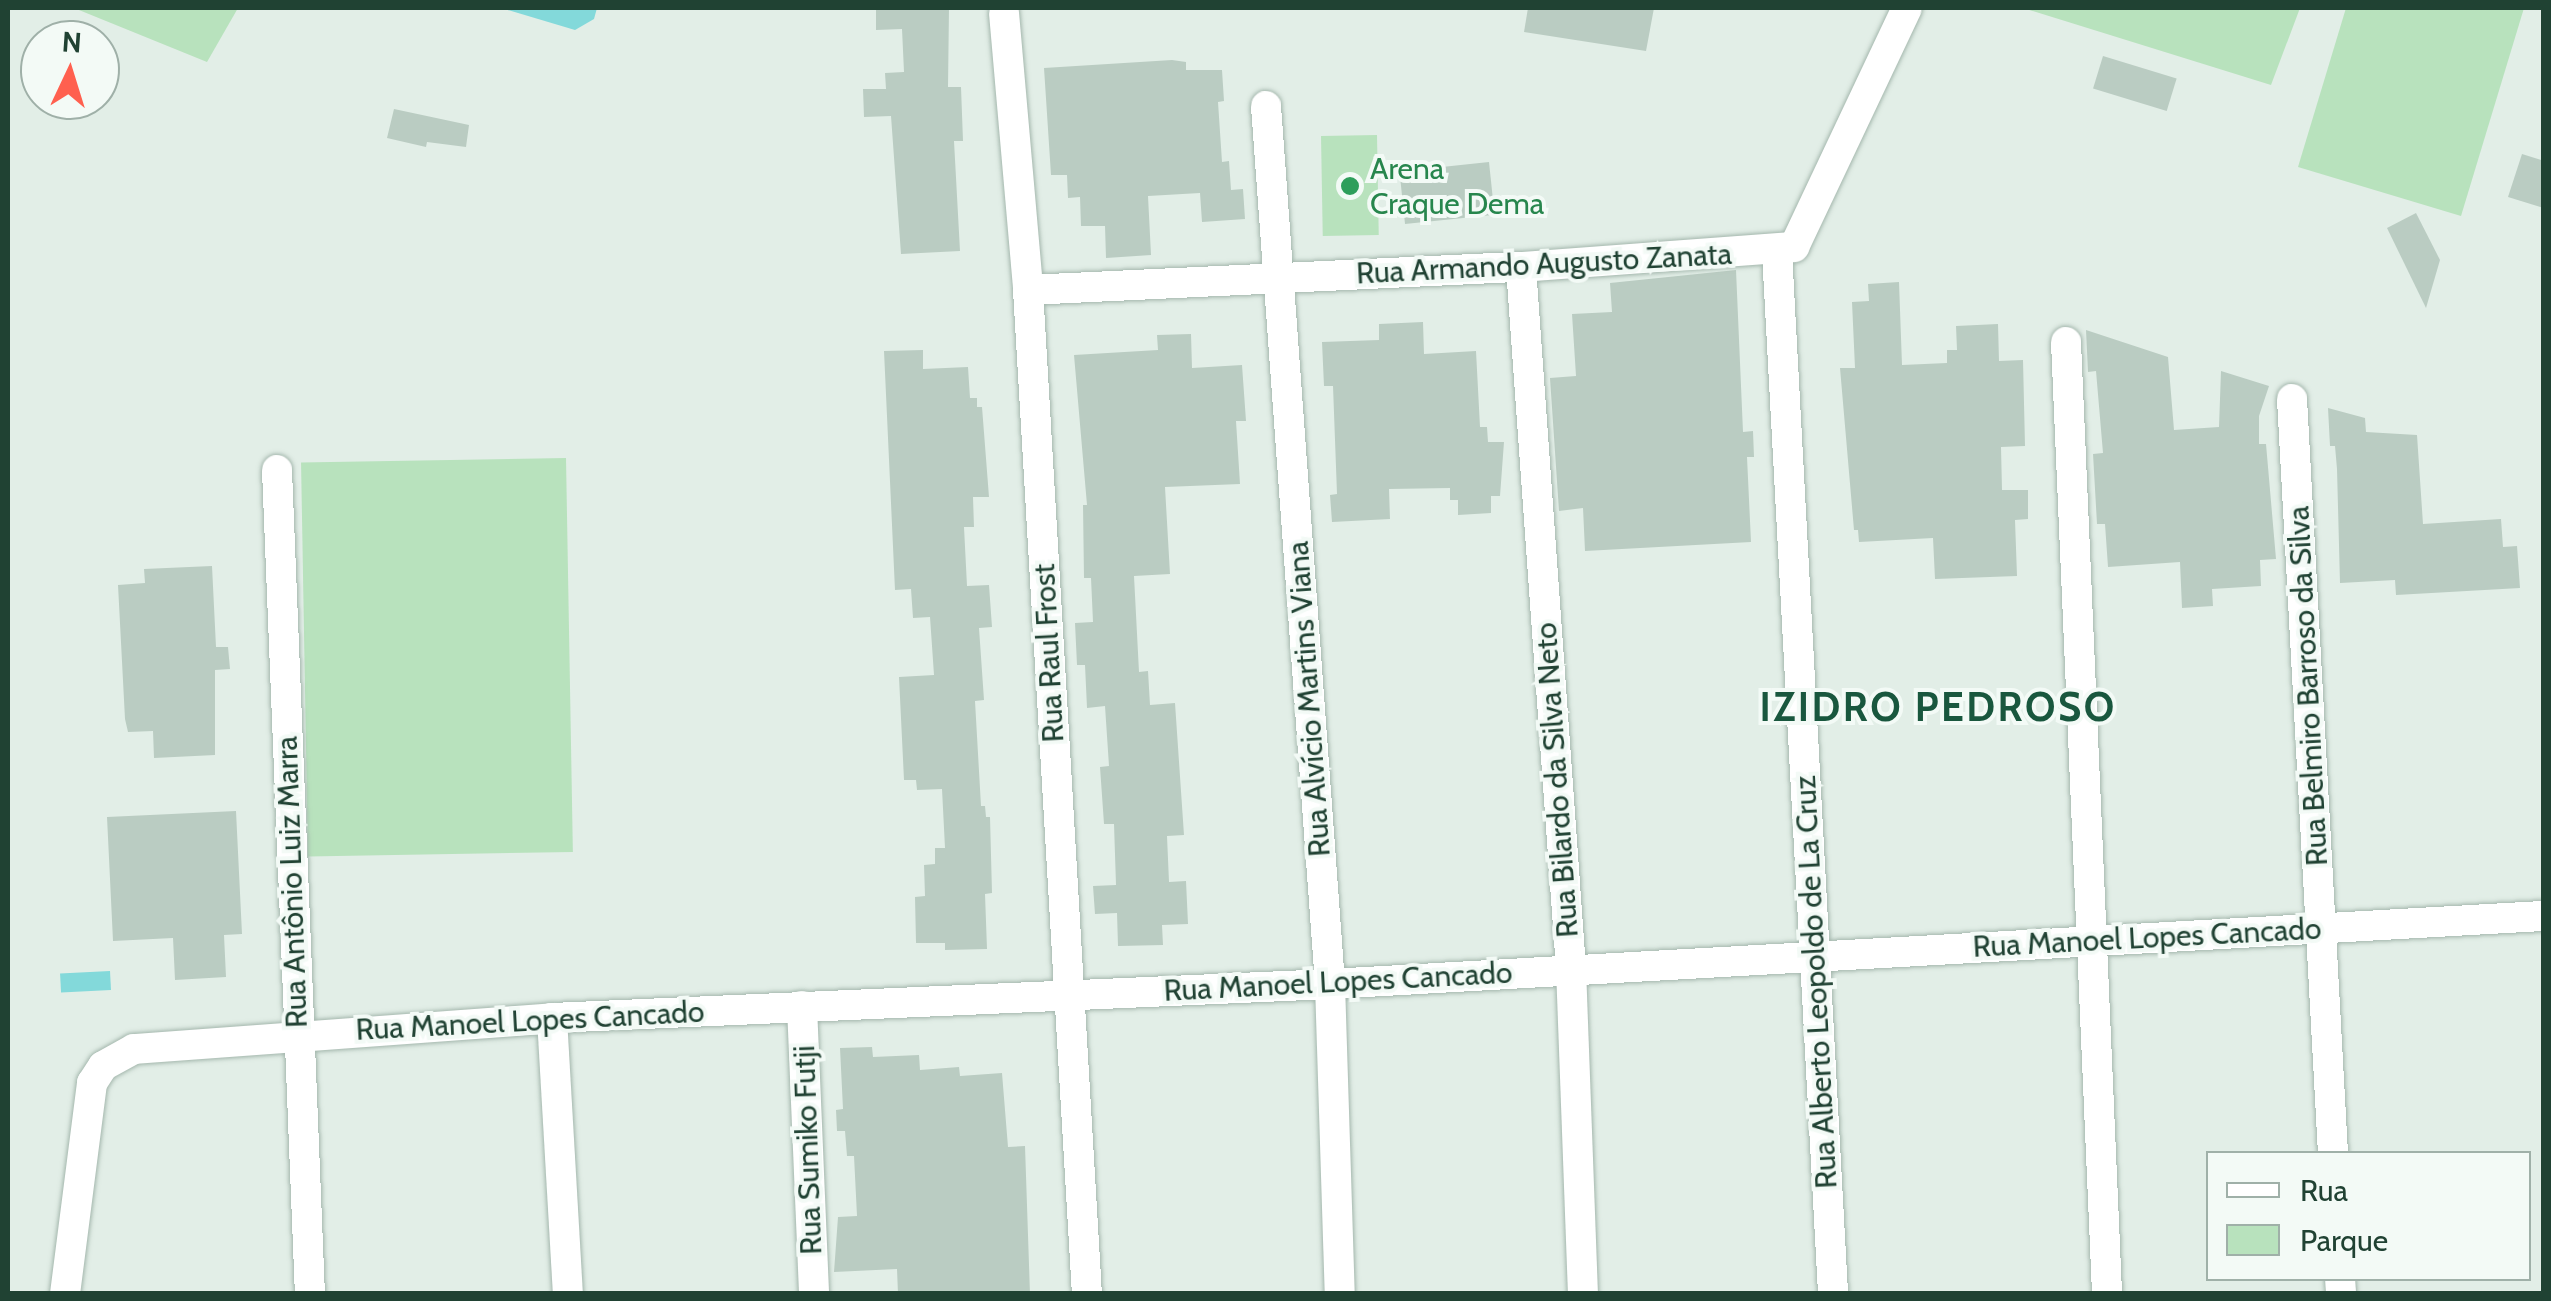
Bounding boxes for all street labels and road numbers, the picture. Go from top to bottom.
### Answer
street label: Rua Armando Augusto Zanata [1355,236,1733,292]
street label: Rua Belmiro Barroso da Silva [2281,505,2335,867]
street label: Rua Alvício Martins Viana [1280,540,1338,858]
street label: Rua Raul Frost [1026,563,1072,743]
street label: Rua Bilardo da Silva Neto [1528,621,1586,939]
street label: Rua Antônio Luiz Marra [269,735,315,1029]
street label: Rua Alberto Leopoldo de La Cruz [1787,774,1845,1190]
street label: Rua Manoel Lopes Cancado [1972,911,2322,965]
street label: Rua Manoel Lopes Cancado [1163,955,1513,1009]
street label: Rua Manoel Lopes Cancado [355,994,705,1048]
street label: Rua Sumiko Futji [786,1045,830,1255]

